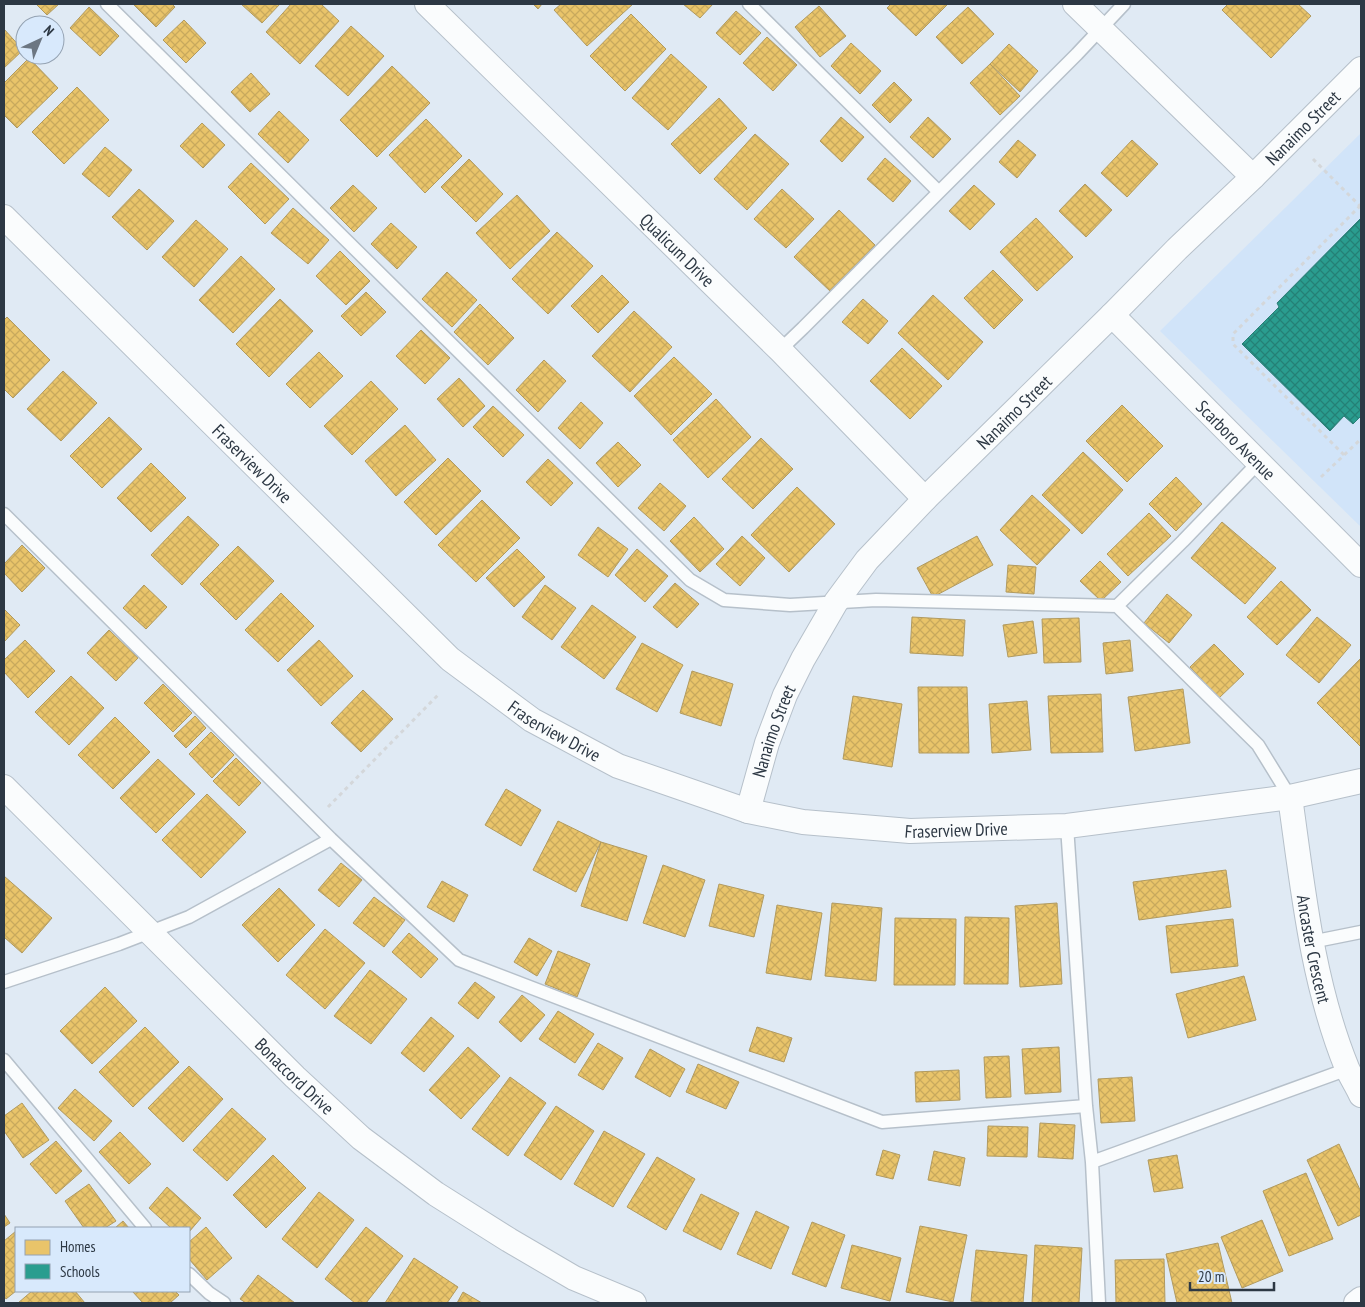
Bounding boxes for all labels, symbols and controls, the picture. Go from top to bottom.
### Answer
north arrow [15,15,65,65]
text: N [40,22,58,40]
street label: Nanaimo Street [1260,85,1345,170]
street label: Qualicum Drive [636,208,720,291]
street label: Nanaimo Street [971,369,1056,454]
street label: Scarboro Avenue [1192,395,1281,484]
street label: Fraserview Drive [208,419,297,508]
street label: Nanaimo Street [747,681,800,780]
street label: Fraserview Drive [504,695,605,766]
street label: Fraserview Drive [904,816,1008,843]
street label: Ancaster Crescent [1292,893,1336,1006]
street label: Bonaccord Drive [251,1033,339,1119]
legend [15,1227,190,1292]
text: Homes [60,1237,96,1256]
scale bar [1190,1260,1274,1292]
text: Schools [60,1262,100,1281]
text: 20 m [1198,1267,1224,1286]

